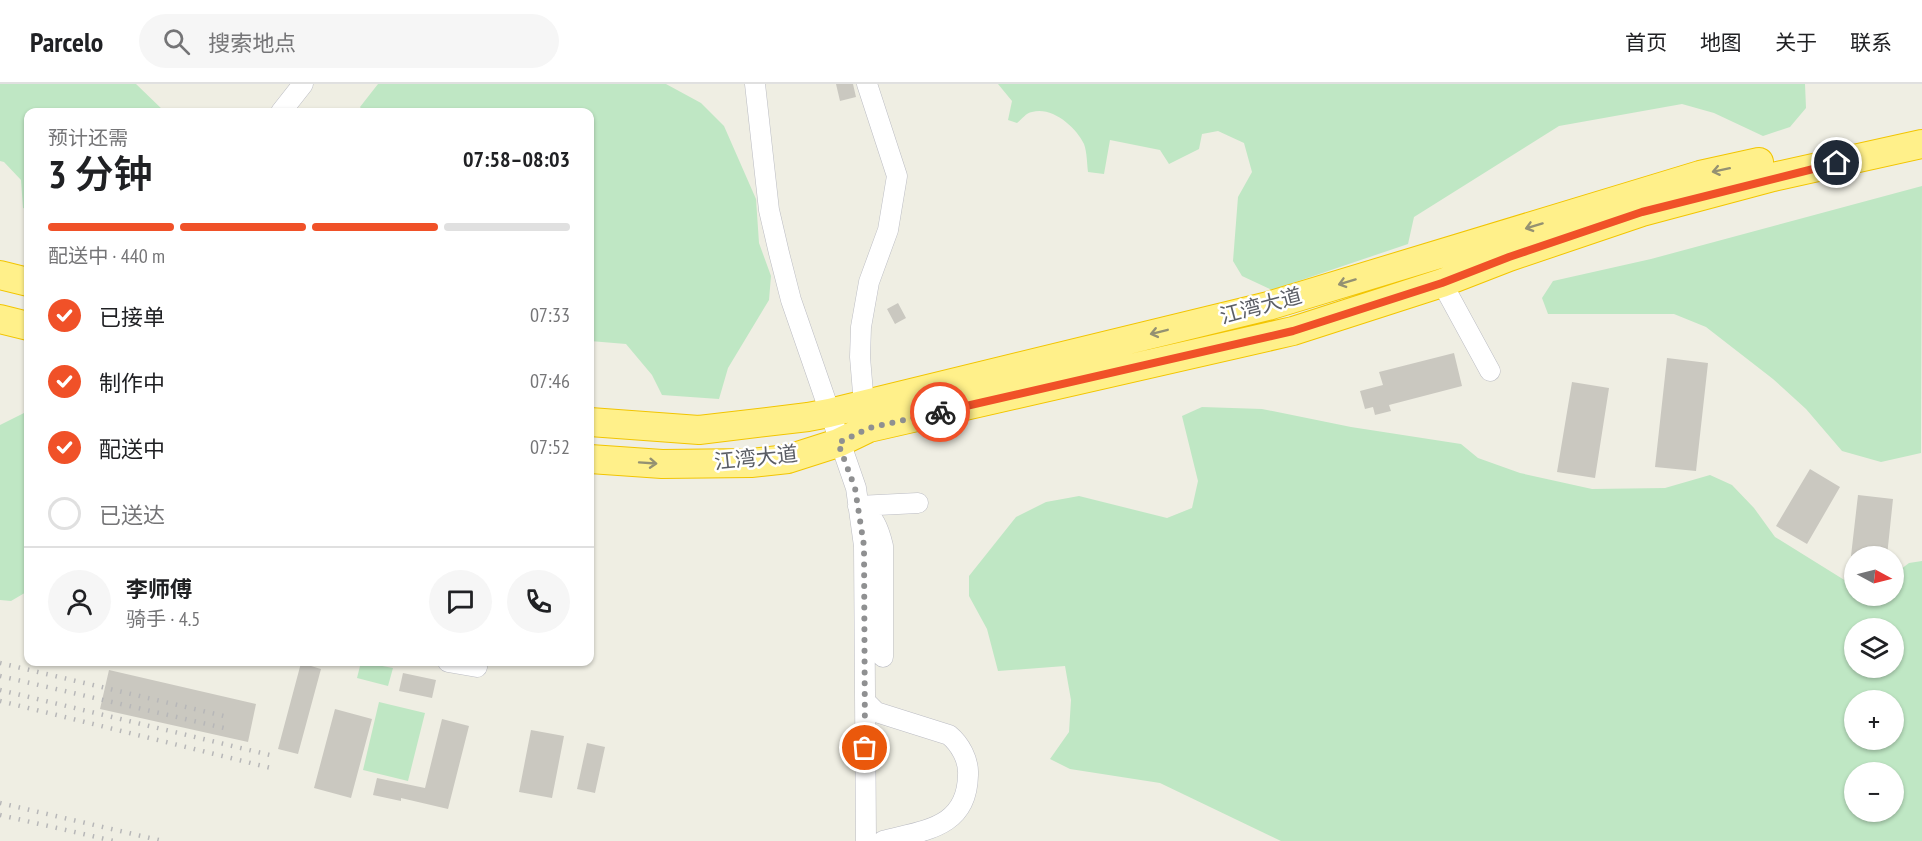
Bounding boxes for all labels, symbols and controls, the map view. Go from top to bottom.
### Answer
search box [139,14,559,68]
text: Parcelo [30,23,103,60]
icon: search [160,25,193,58]
text: 搜索地点 [208,29,296,57]
text: 首页 [1625,29,1667,56]
text: 地图 [1700,29,1742,56]
text: 关于 [1775,29,1817,56]
text: 联系 [1850,29,1892,56]
text: 预计还需 [48,125,128,151]
pin [1811,137,1862,188]
text: 07:58–08:03 [463,145,570,173]
icon: home [1820,146,1853,179]
text: 3 分钟 [48,148,153,199]
one-way arrow [1712,165,1731,177]
one-way arrow [1525,221,1544,232]
text: 配送中 · 440 m [48,243,165,269]
one-way arrow [1338,277,1357,288]
street label: 江湾大道 [1217,282,1305,329]
icon: check [48,299,81,332]
text: 07:33 [530,302,570,328]
text: 已接单 [99,303,165,331]
one-way arrow [1150,327,1169,339]
icon: check [48,365,81,398]
text: 07:46 [530,368,570,394]
text: 制作中 [99,369,165,397]
courier [910,382,970,442]
icon: bike [924,396,957,429]
icon: check [48,431,81,464]
text: 07:52 [530,434,570,460]
text: 配送中 [99,435,165,463]
street label: 江湾大道 [713,440,799,475]
one-way arrow [637,458,657,469]
text: 已送达 [99,501,165,529]
north arrow [1844,546,1904,606]
map controls [1844,546,1904,822]
button: person [48,570,111,633]
button: chat [429,570,492,633]
button: phone [507,570,570,633]
text: 李师傅 [126,575,192,603]
text: 骑手 · 4.5 [126,606,200,632]
button: layers [1844,618,1904,678]
button: + [1844,690,1904,750]
pin [839,722,890,773]
icon: bag [848,731,881,764]
button: − [1844,762,1904,822]

